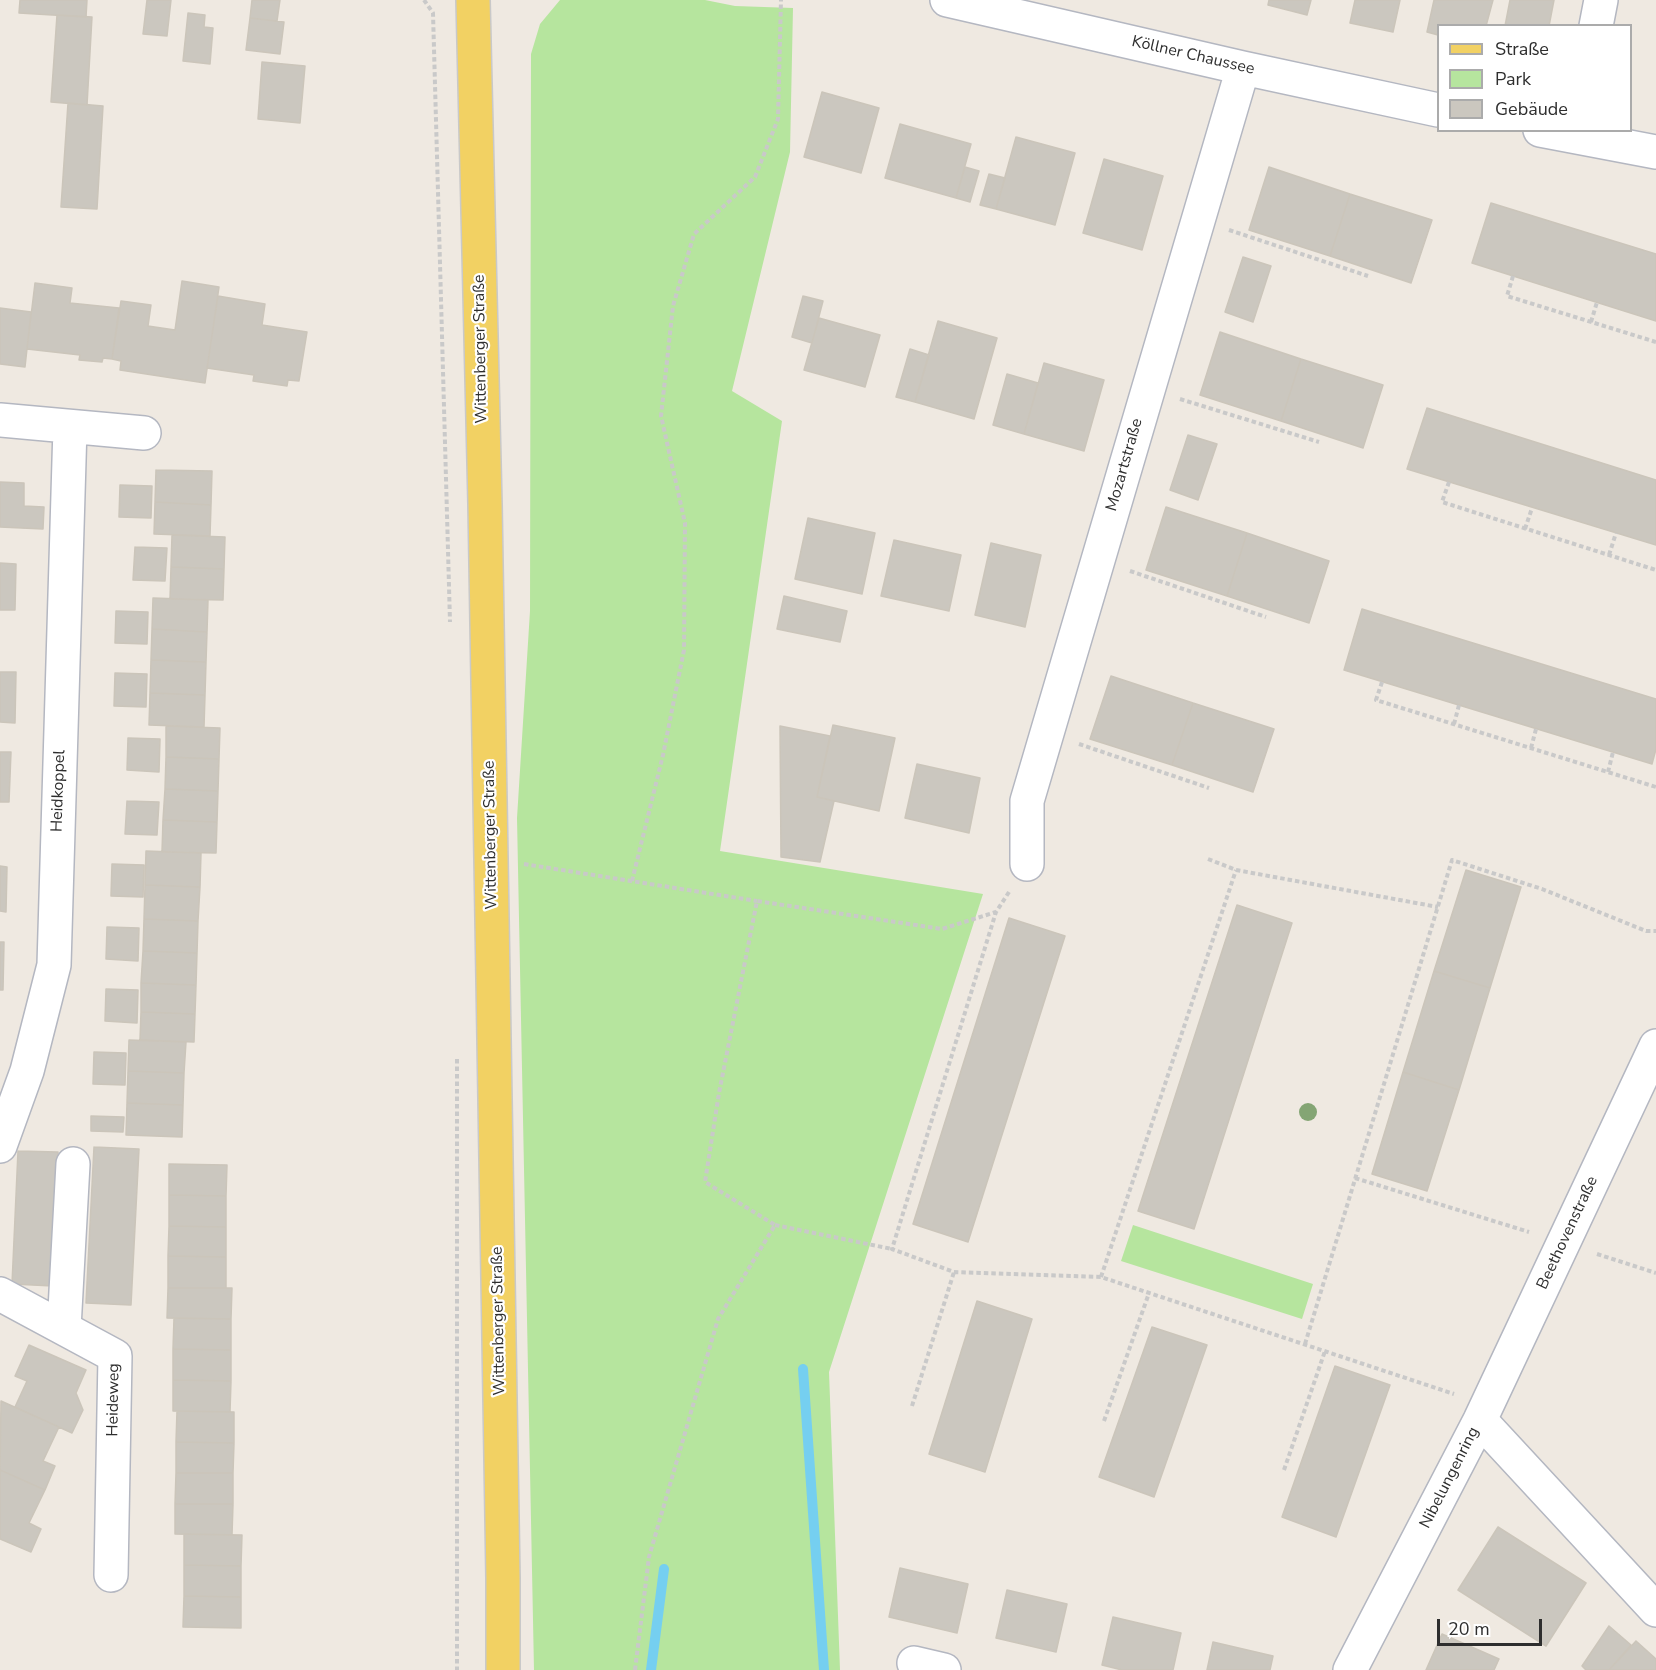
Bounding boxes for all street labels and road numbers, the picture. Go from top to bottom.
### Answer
street label: Köllner Chaussee [1130,33,1256,79]
street label: Wittenberger Straße [470,274,492,424]
street label: Mozartstraße [1103,416,1147,514]
street label: Heidkoppel [48,750,70,832]
street label: Wittenberger Straße [480,760,502,910]
street label: Beethovenstraße [1533,1173,1603,1293]
street label: Wittenberger Straße [488,1246,510,1396]
street label: Heideweg [104,1363,124,1437]
street label: Nibelungenring [1416,1424,1484,1532]

